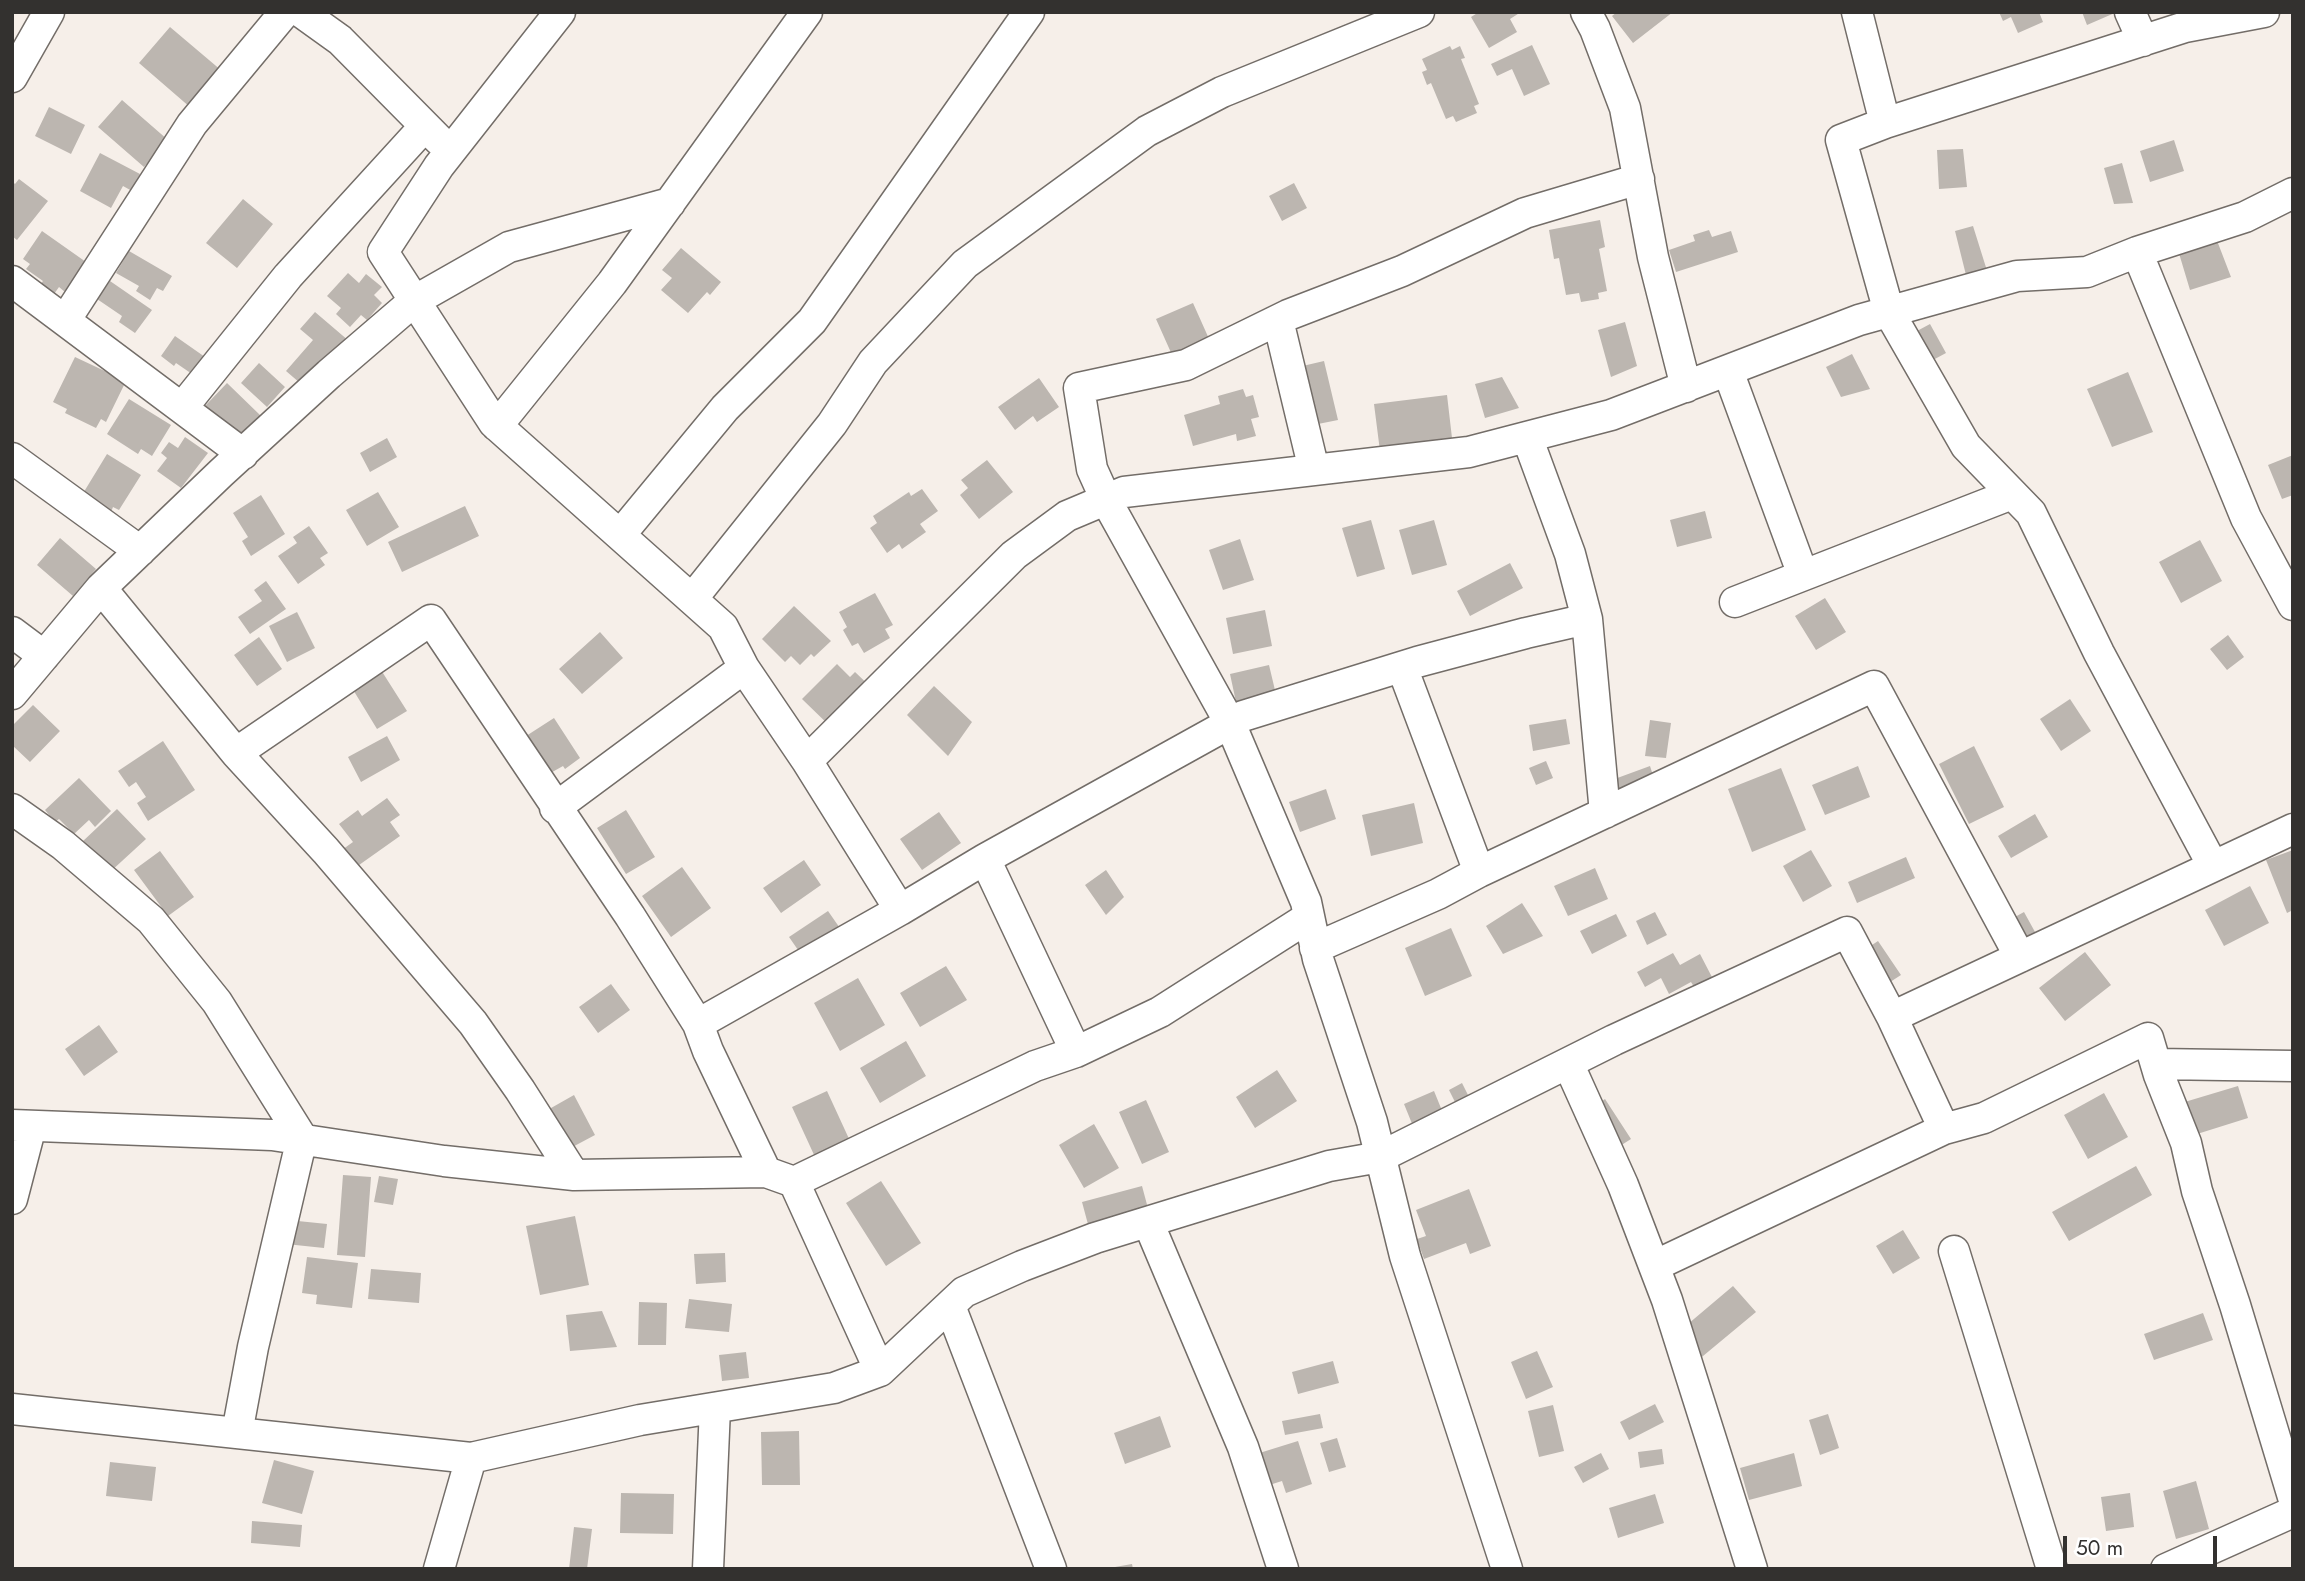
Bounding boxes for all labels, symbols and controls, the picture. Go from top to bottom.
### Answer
scale bar [2067,1522,2221,1566]
text: 50 m [2076,1533,2123,1563]

